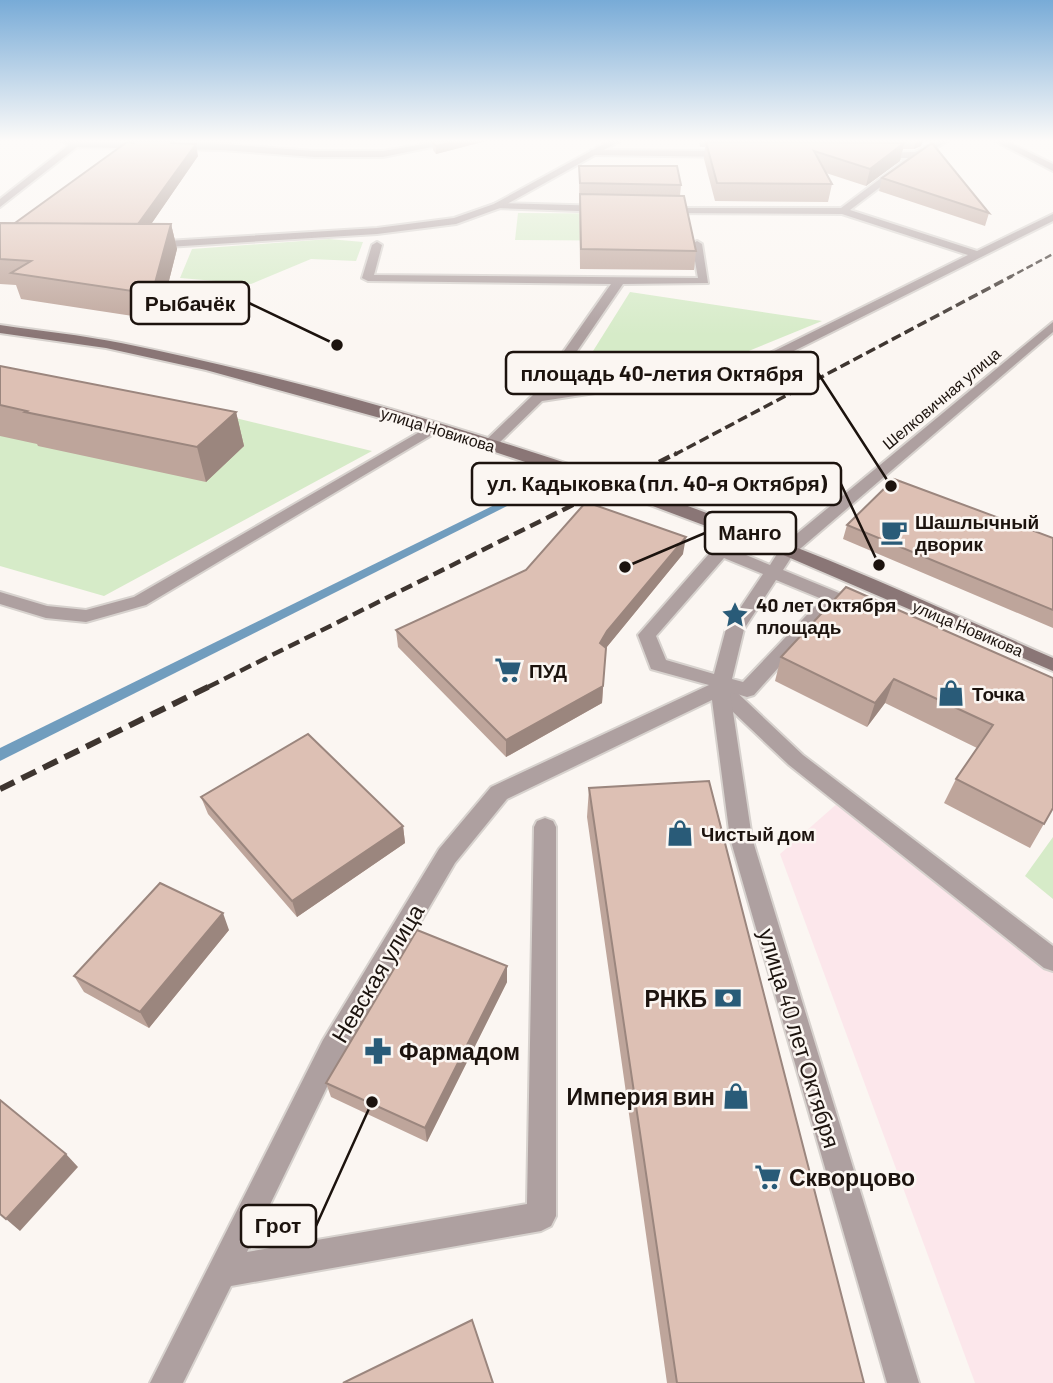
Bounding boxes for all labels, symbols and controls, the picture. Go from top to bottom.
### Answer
callout: Рыбачёк [131,282,249,324]
text: Рыбачёк [145,290,236,315]
street label: Шелковичная улица [878,343,1004,453]
callout: площадь 40-летия Октября [506,352,818,394]
text: площадь 40-летия Октября [520,360,804,385]
street label: улица Новикова [379,403,497,455]
callout: ул. Кадыковка (пл. 40-я Октября) [472,463,841,505]
text: ул. Кадыковка (пл. 40-я Октября) [487,470,828,495]
place label: Шашлычный дворик [915,510,1039,555]
callout: Манго [705,512,796,554]
cafe icon: Шашлычный дворик [879,517,909,547]
text: Манго [718,519,782,544]
place label: 40 лет Октября площадь [756,593,896,638]
street label: улица Новикова [910,596,1026,660]
place icon: 40 лет Октября площадь [720,600,750,630]
supermarket icon: ПУД [493,655,523,685]
place label: ПУД [529,659,568,682]
shop icon: Точка [936,678,966,708]
place label: Точка [972,682,1025,705]
shop icon: Чистый дом [665,818,695,848]
place label: Чистый дом [701,822,815,845]
street label: Невская улица [325,899,429,1047]
street label: улица 40 лет Октября [753,925,847,1151]
bank icon: РНКБ [713,983,743,1013]
place label: РНКБ [644,984,707,1012]
pharmacy icon: Фармадом [363,1036,393,1066]
place label: Фармадом [399,1037,520,1065]
shop icon: Империя вин [721,1081,751,1111]
place label: Империя вин [566,1082,715,1110]
supermarket icon: Скворцово [753,1162,783,1192]
place label: Скворцово [789,1163,915,1191]
callout: Грот [241,1205,316,1247]
text: Грот [255,1212,301,1237]

